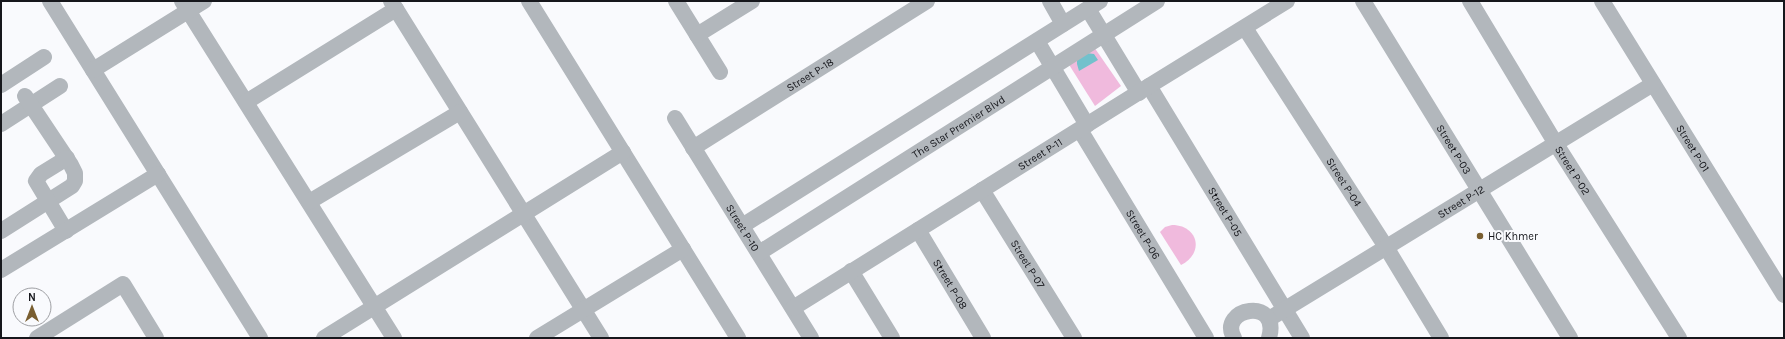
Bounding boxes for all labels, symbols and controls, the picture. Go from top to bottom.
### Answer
street label: Street P-18 [784,55,836,95]
street label: The Star Premier Blvd [910,93,1008,161]
street label: Street P-03 [1433,122,1474,177]
street label: Street P-01 [1673,122,1712,174]
street label: Street P-11 [1016,136,1065,173]
street label: Street P-02 [1552,144,1593,198]
street label: Street P-04 [1323,155,1364,209]
street label: Street P-12 [1435,183,1487,221]
street label: Street P-05 [1205,185,1245,239]
street label: Street P-10 [723,202,762,254]
street label: Street P-06 [1123,207,1163,262]
place label: HC Khmer [1488,230,1538,243]
marker: HC Khmer [1475,231,1485,241]
street label: Street P-07 [1008,238,1047,291]
street label: Street P-08 [930,257,970,312]
north arrow [12,287,52,327]
text: N [28,291,36,304]

